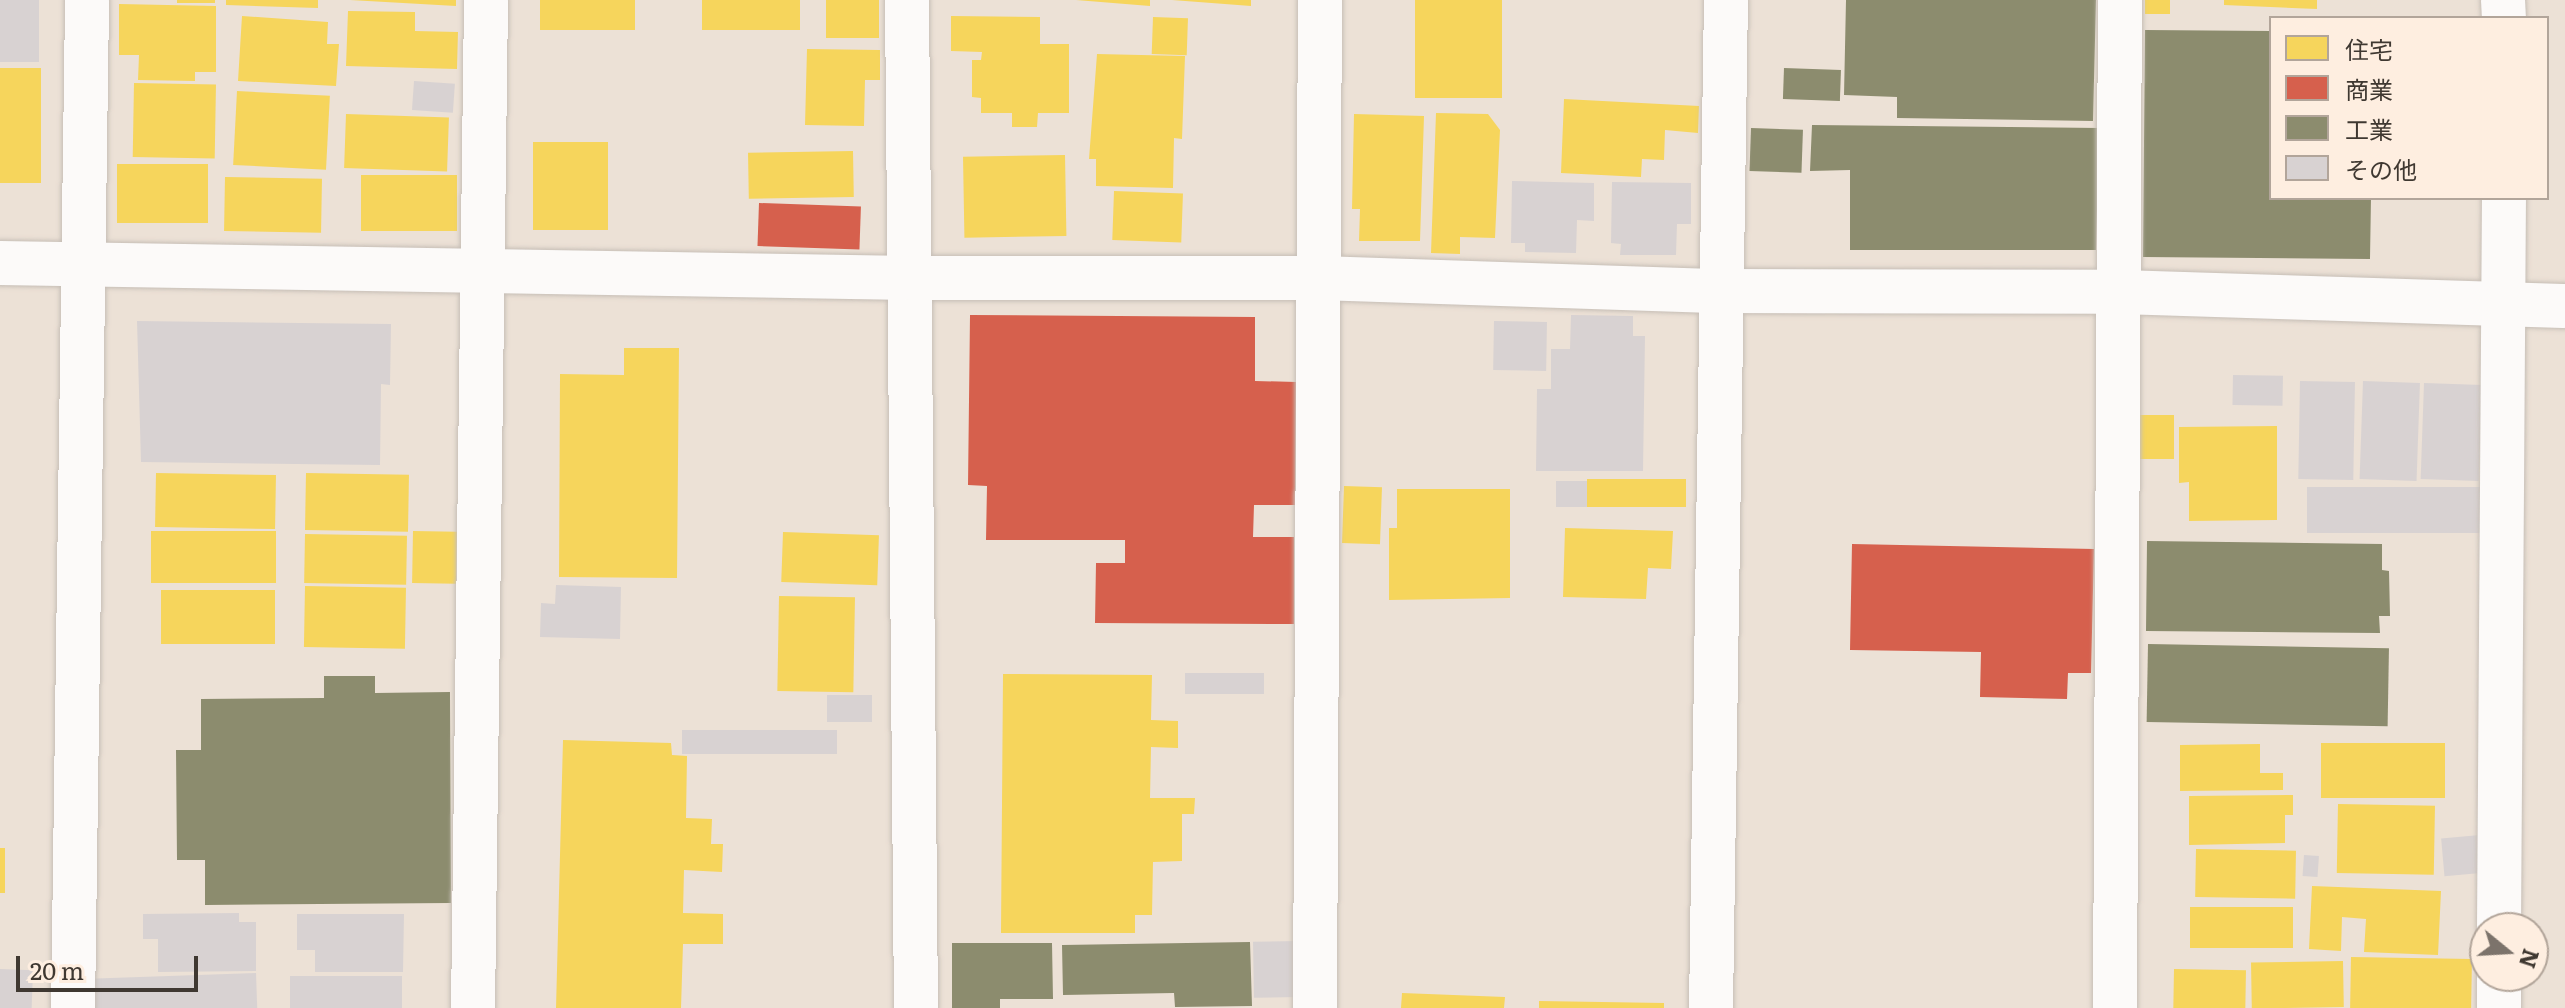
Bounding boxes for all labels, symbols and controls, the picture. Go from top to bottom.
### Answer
legend [2269,16,2549,200]
text: 住宅 [2345,31,2393,66]
text: 商業 [2345,71,2393,106]
text: 工業 [2345,111,2393,146]
text: その他 [2345,151,2417,186]
north arrow [2469,912,2549,992]
scale bar [20,940,202,990]
text: N [2512,945,2549,973]
text: 20 m [30,952,84,987]

